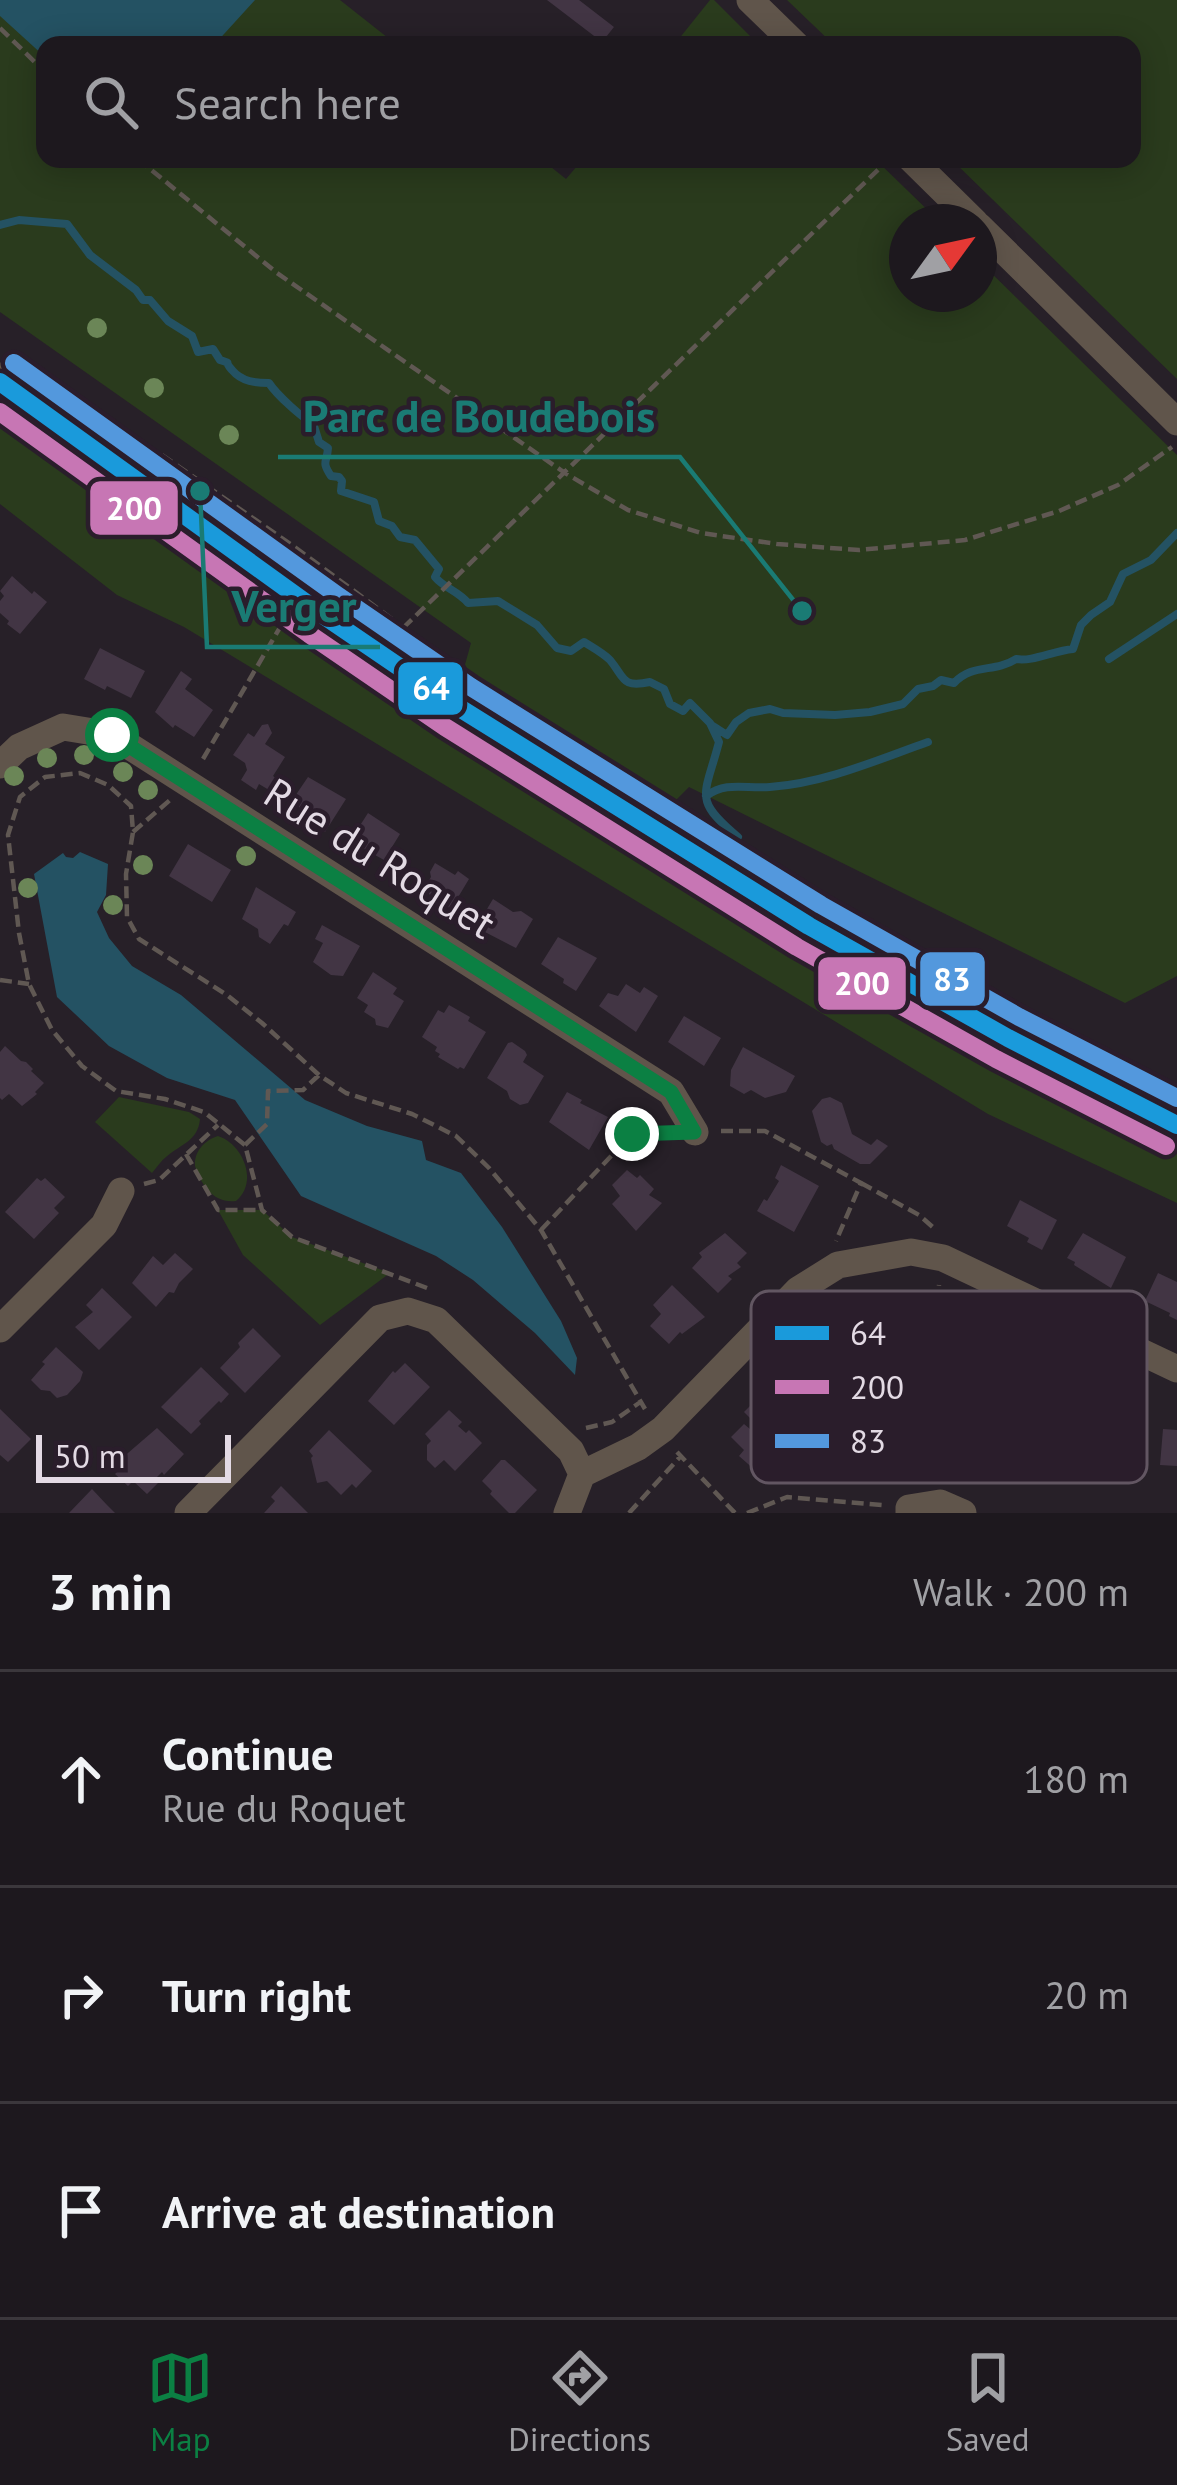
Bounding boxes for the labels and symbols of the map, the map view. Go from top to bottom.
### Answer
north arrow [889,204,997,312]
callout: Parc de Boudebois [278,376,680,457]
text: Parc de Boudebois [303,386,655,444]
line badge: 200 [88,479,180,537]
text: 200 [106,486,162,529]
callout: Verger [207,566,380,647]
text: Verger [230,576,357,634]
line badge: 64 [396,660,465,717]
text: 64 [412,666,450,709]
route start [85,708,139,762]
street label: Rue du Roquet [254,765,506,950]
line badge: 83 [918,950,987,1008]
line badge: 200 [816,955,908,1012]
text: 83 [933,957,971,1000]
text: 200 [834,961,890,1004]
route end [605,1107,659,1161]
legend [751,1291,1147,1483]
text: 64 [850,1311,886,1354]
text: 200 [850,1365,904,1408]
text: 83 [850,1419,886,1462]
scale bar [36,1429,231,1482]

